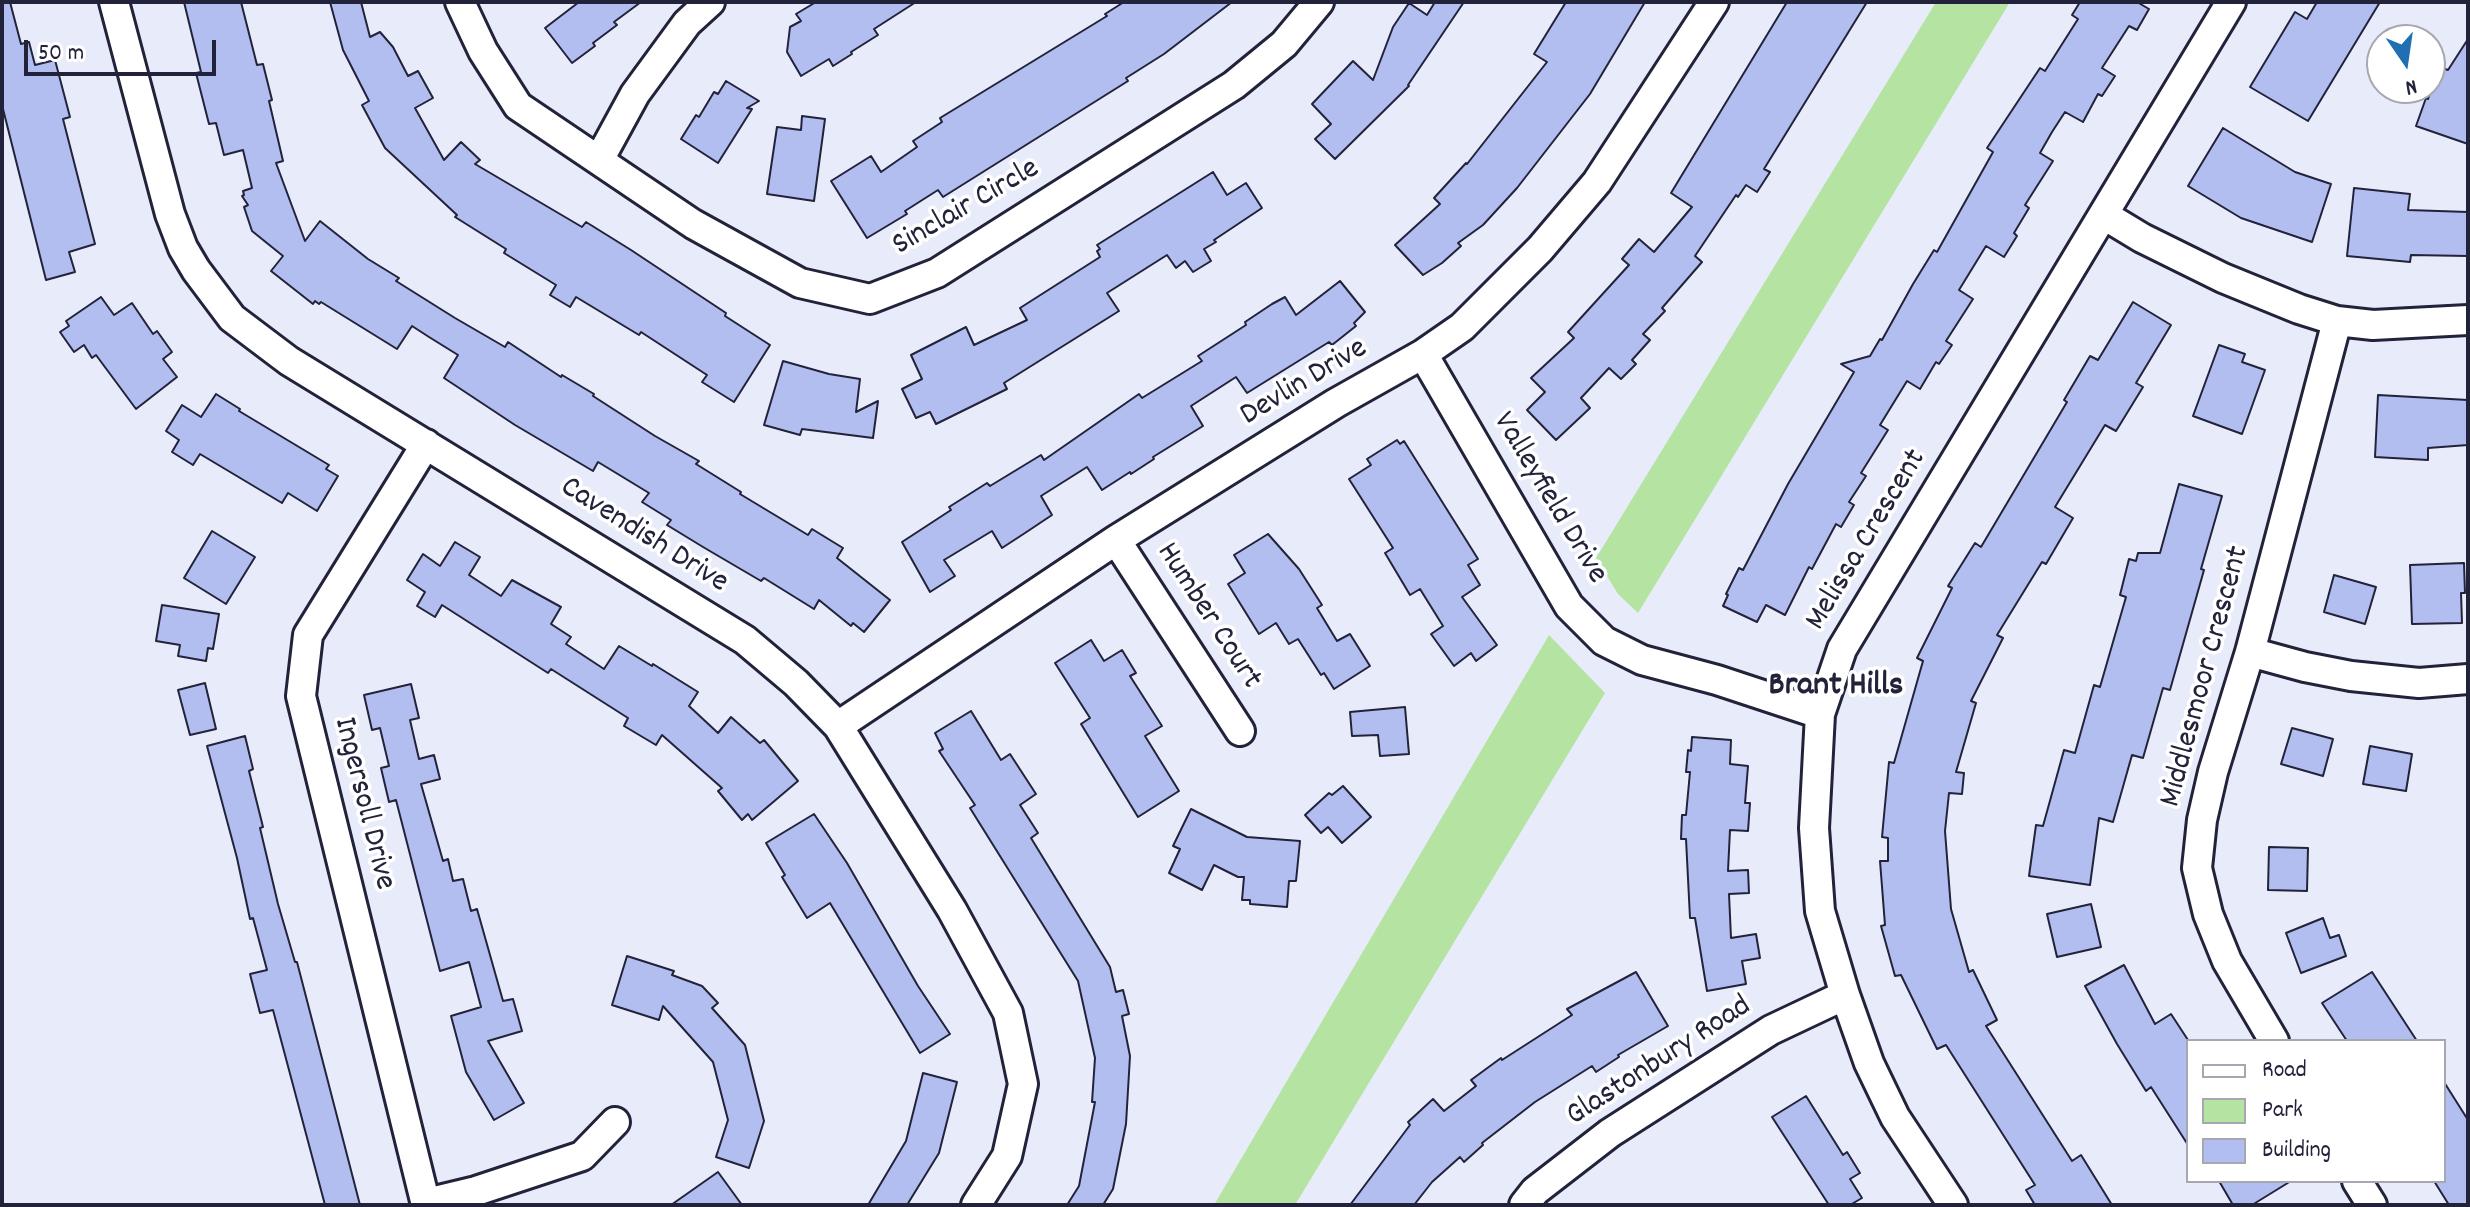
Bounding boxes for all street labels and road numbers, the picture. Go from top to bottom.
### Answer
street label: Sinclair Circle [887,152,1047,266]
street label: Devlin Drive [1235,331,1375,437]
street label: Valleyfield Drive [1482,406,1614,592]
street label: Melissa Crescent [1799,444,1937,638]
street label: Cavendish Drive [552,470,734,604]
street label: Humber Court [1145,537,1269,697]
street label: Middlesmoor Crescent [2154,542,2260,812]
street label: Ingersoll Drive [322,714,402,894]
street label: Glastonbury Road [1560,989,1760,1137]

